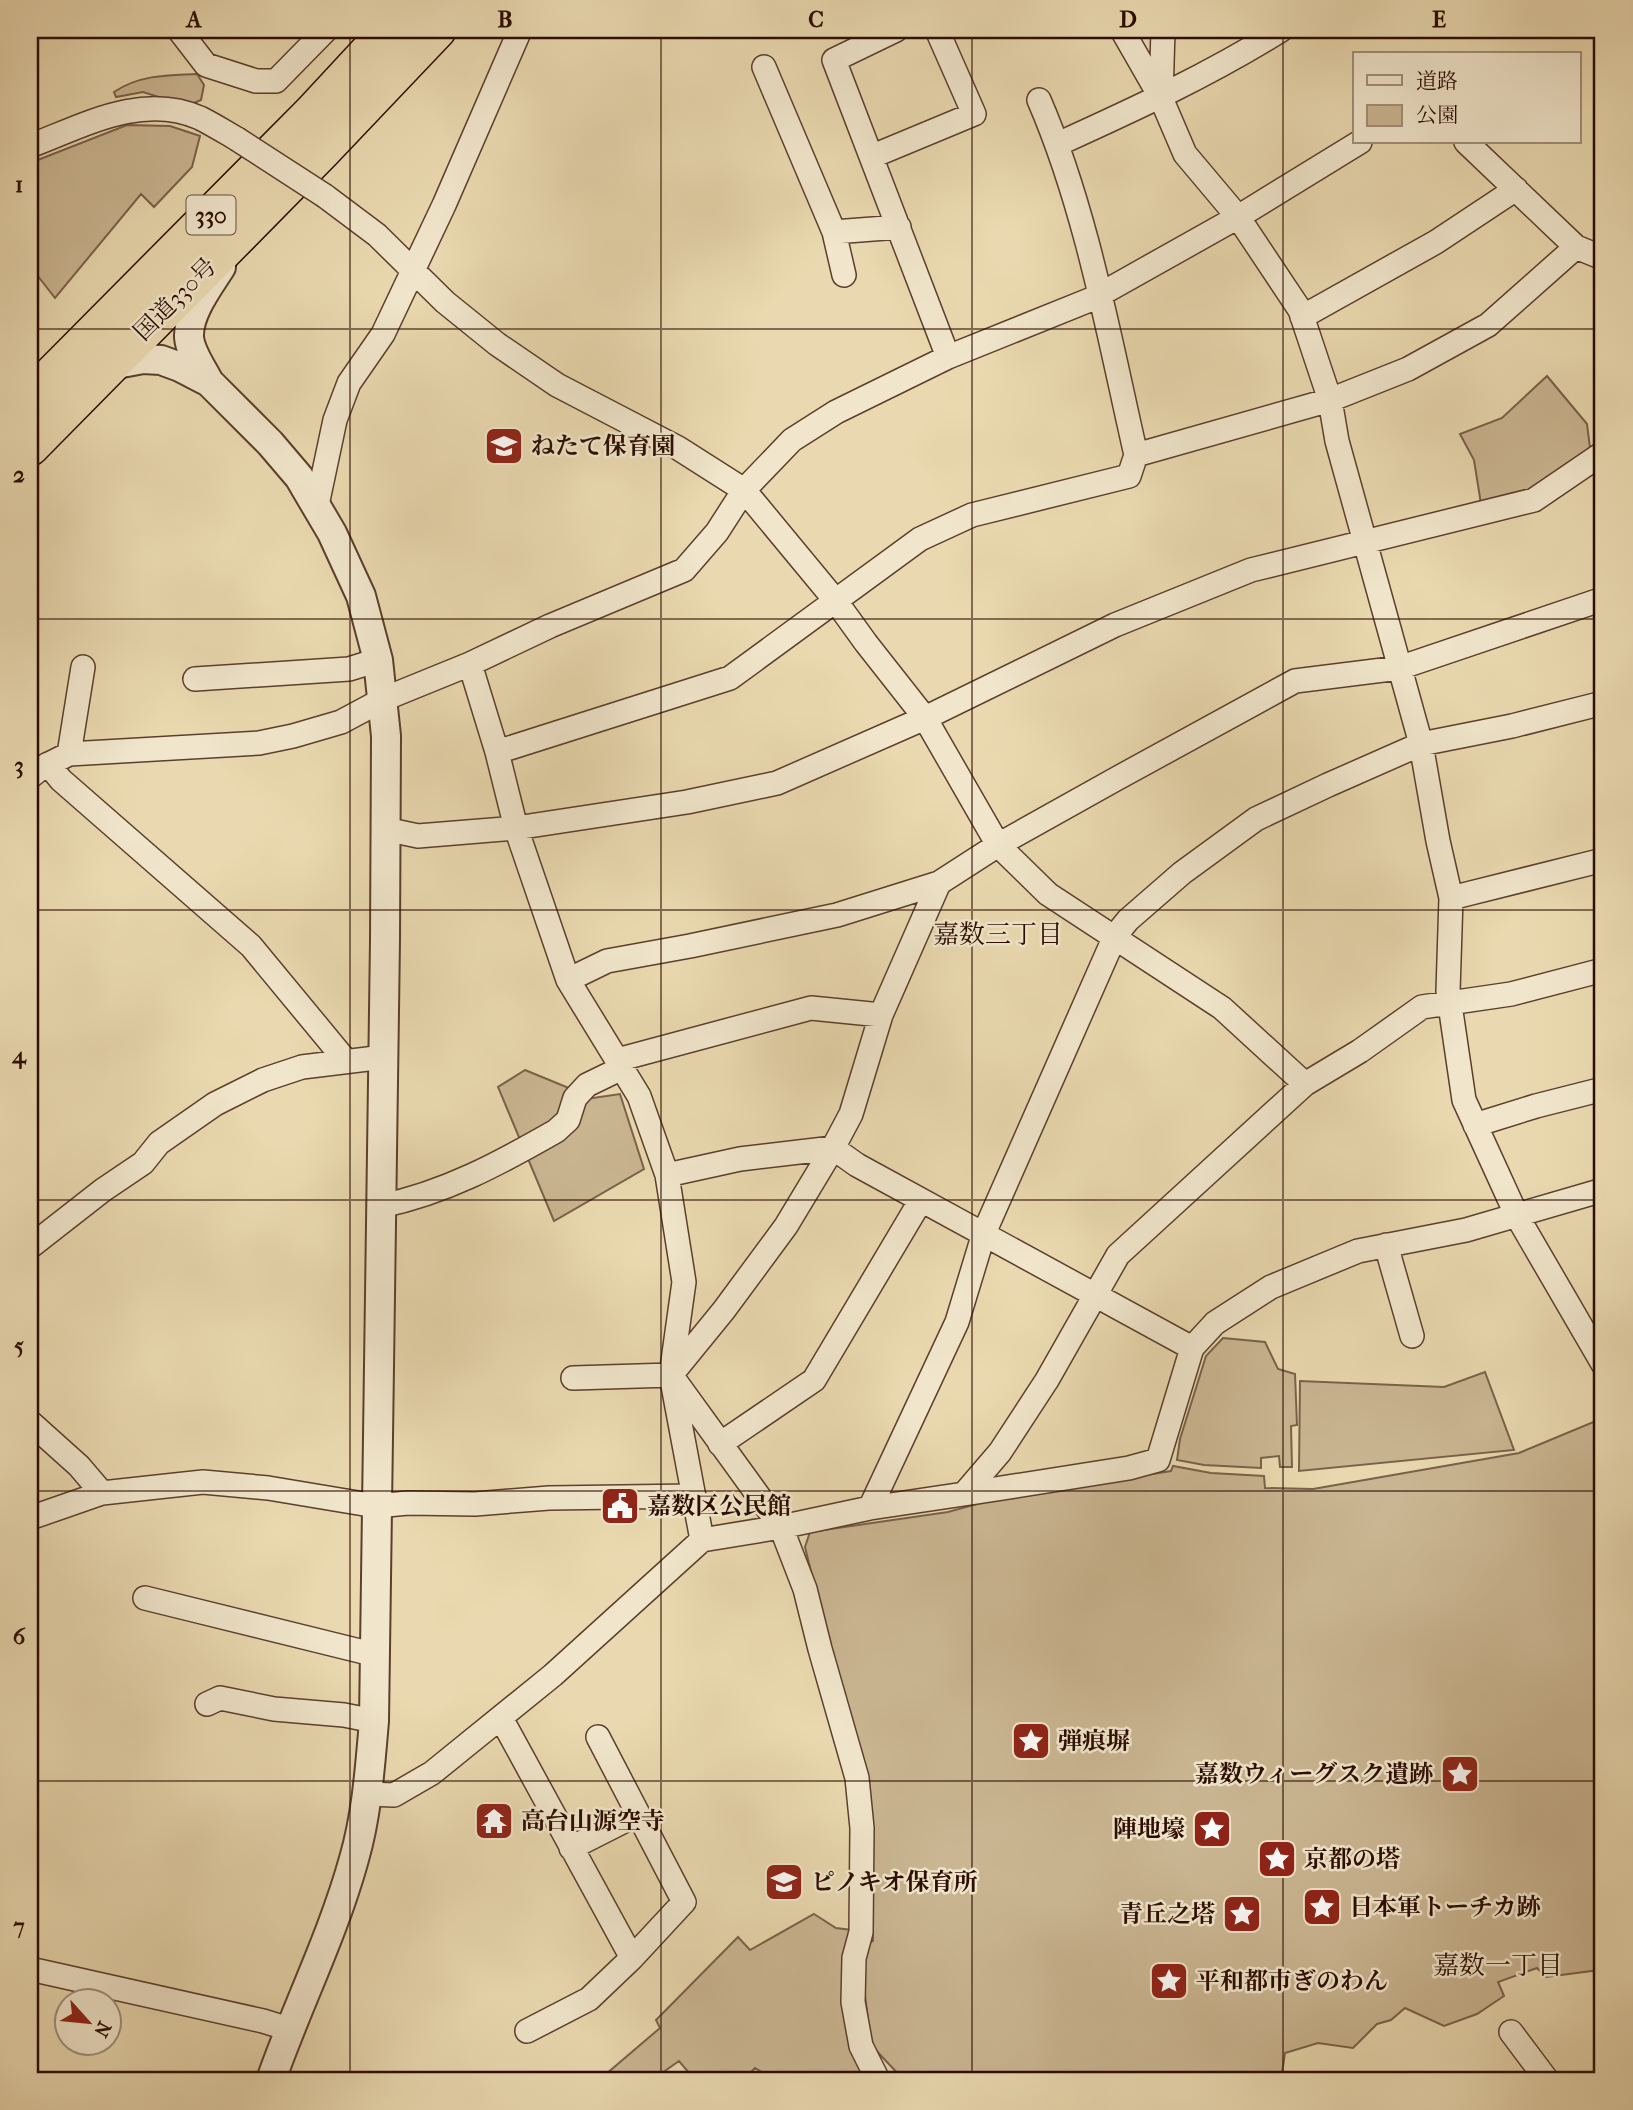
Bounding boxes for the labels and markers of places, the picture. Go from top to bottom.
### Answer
school or university icon: ねたて保育園 [483,425,525,467]
place label: ねたて保育園 [531,432,675,460]
public building icon: 嘉数区公民館 [599,1485,641,1527]
place label: 嘉数区公民館 [647,1492,791,1520]
place icon: 弾痕塀 [1010,1720,1052,1762]
place label: 弾痕塀 [1058,1727,1130,1755]
place icon: 嘉数ウィーグスク遺跡 [1439,1753,1481,1795]
place label: 嘉数ウィーグスク遺跡 [1195,1760,1433,1788]
temple icon: 高台山源空寺 [473,1800,515,1842]
place label: 高台山源空寺 [521,1807,665,1835]
place icon: 陣地壕 [1191,1808,1233,1850]
place label: 陣地壕 [1113,1815,1185,1843]
place icon: 京都の塔 [1256,1838,1298,1880]
place label: 京都の塔 [1304,1845,1400,1873]
school or university icon: ピノキオ保育所 [763,1861,805,1903]
place label: ピノキオ保育所 [811,1868,978,1896]
place icon: 日本軍トーチカ跡 [1301,1886,1343,1928]
place icon: 青丘之塔 [1221,1893,1263,1935]
place label: 日本軍トーチカ跡 [1349,1893,1541,1921]
place label: 青丘之塔 [1119,1900,1215,1928]
place icon: 平和都市ぎのわん [1148,1960,1190,2002]
place label: 平和都市ぎのわん [1196,1967,1388,1995]

